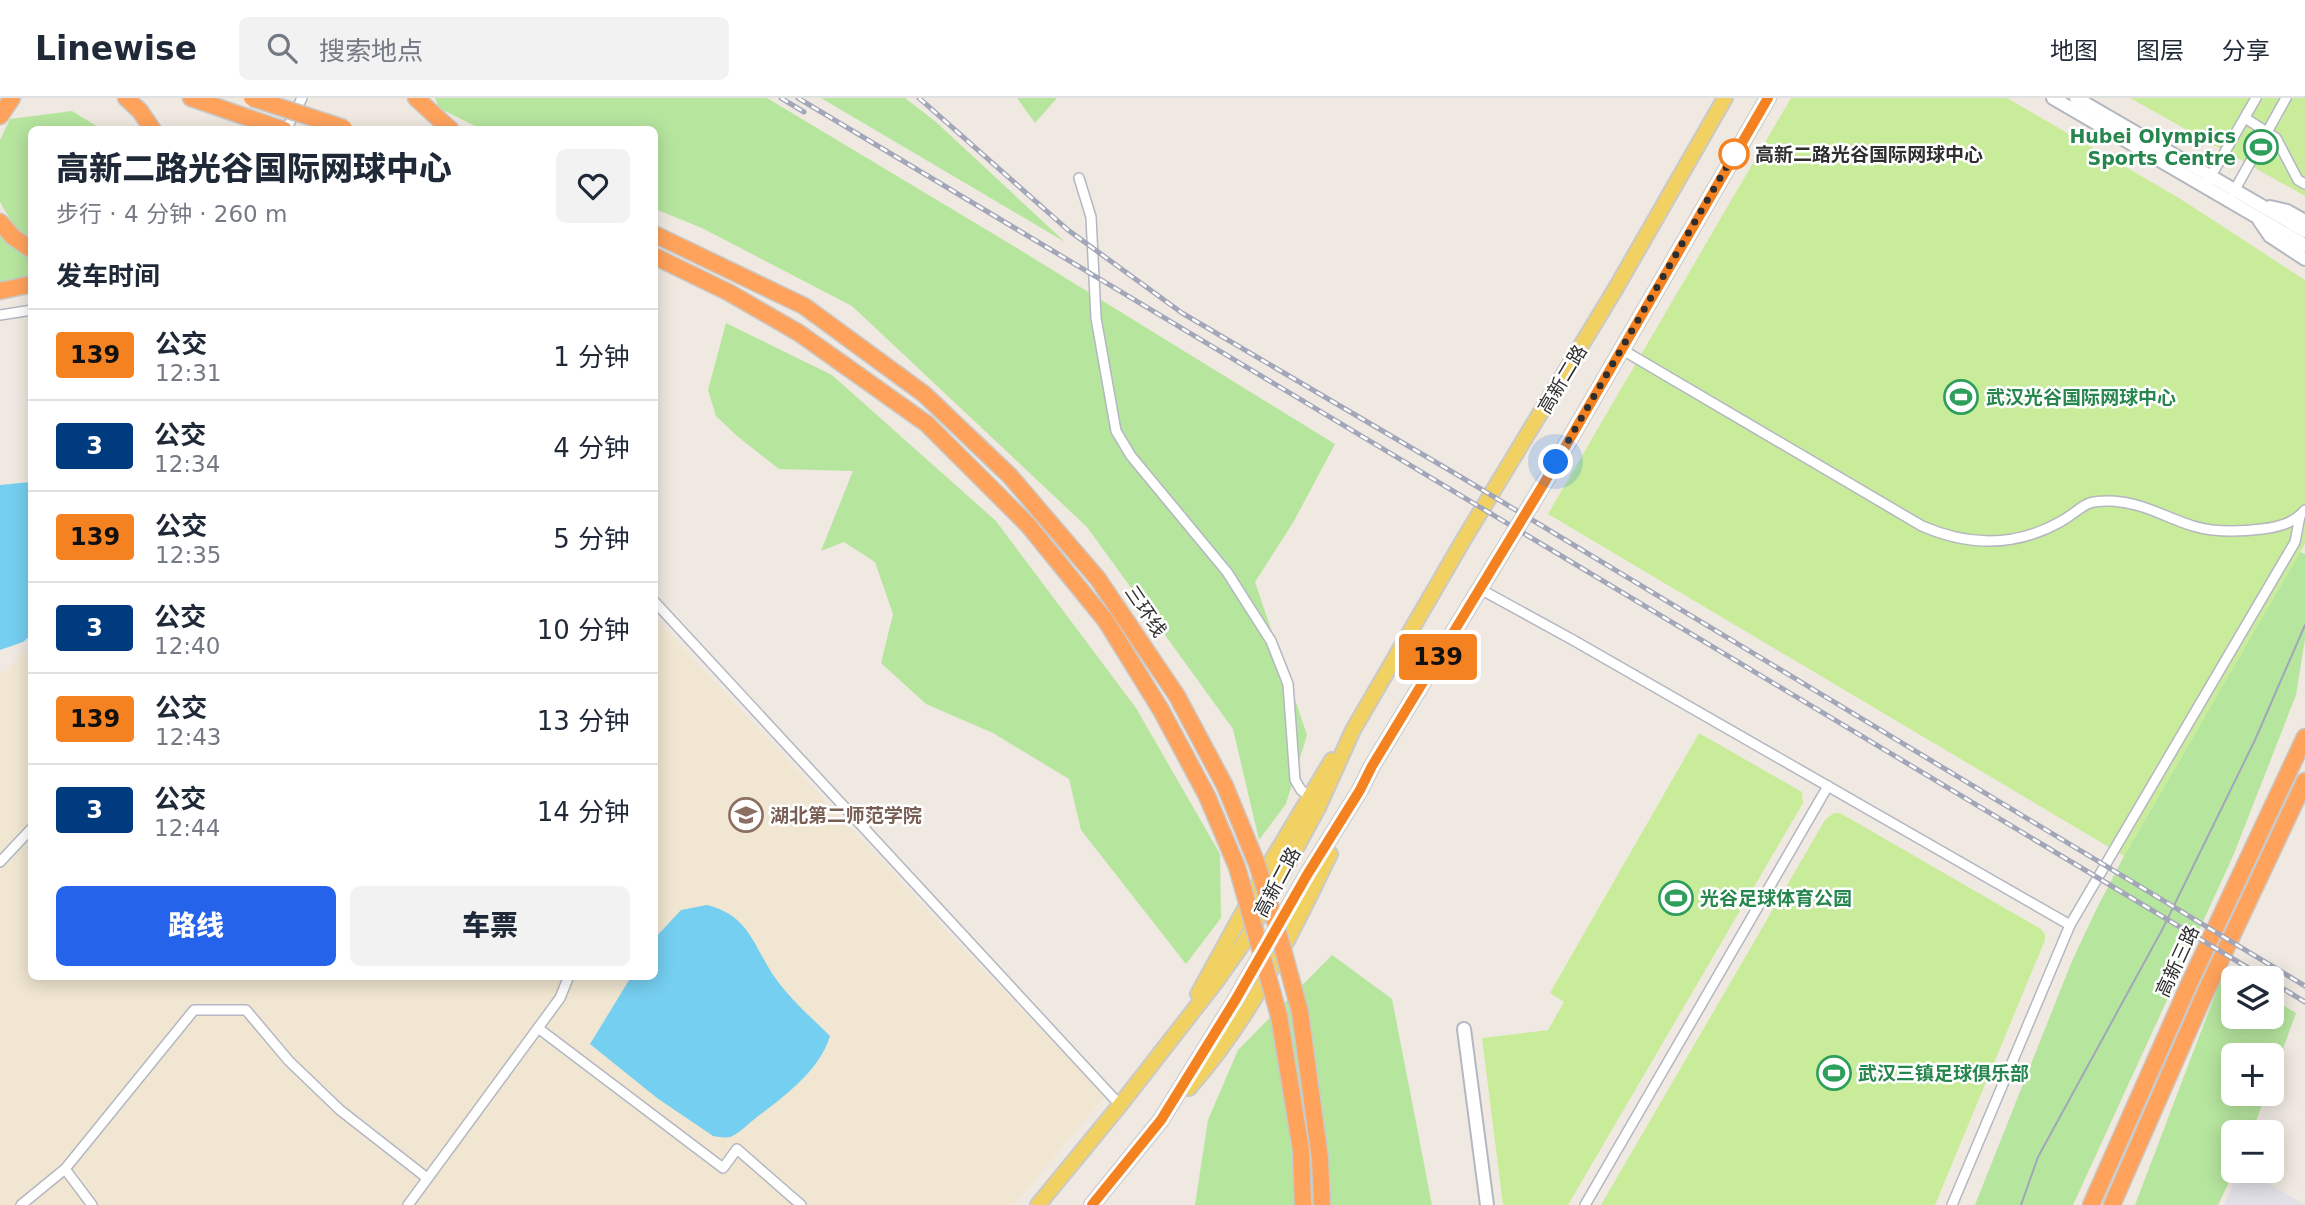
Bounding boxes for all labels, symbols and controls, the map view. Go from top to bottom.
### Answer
search box [239,17,729,80]
text: Linewise [35,29,197,68]
icon: search [263,29,301,67]
text: 搜索地点 [319,36,423,66]
text: 地图 [2050,37,2098,65]
text: 图层 [2136,37,2184,65]
text: 分享 [2222,37,2270,65]
place label: Hubei Olympics Sports Centre [2069,125,2236,169]
sports icon: Hubei Olympics Sports Centre [2242,128,2280,166]
marker: 高新二路光谷国际网球中心 [1719,139,1749,169]
place label: 高新二路光谷国际网球中心 [1755,143,1983,165]
text: 高新二路光谷国际网球中心 [56,149,452,188]
button: heart [556,149,630,223]
text: 步行 · 4 分钟 · 260 m [56,201,287,227]
text: 发车时间 [56,261,160,291]
text: 公交 [155,329,207,359]
text: 139 [70,341,120,369]
street label: 高新二路 [1533,341,1591,417]
text: 1 分钟 [553,342,630,372]
text: 12:31 [155,360,221,386]
sports icon: 武汉光谷国际网球中心 [1942,378,1980,416]
place label: 武汉光谷国际网球中心 [1986,386,2176,408]
text: 公交 [154,420,206,450]
text: 3 [86,432,103,460]
text: 4 分钟 [553,433,630,463]
your location [1538,444,1573,479]
text: 12:34 [154,451,220,477]
text: 公交 [155,511,207,541]
text: 139 [70,523,120,551]
text: 5 分钟 [553,524,630,554]
text: 12:35 [155,542,221,568]
street label: 三环线 [1121,581,1171,641]
text: 公交 [154,602,206,632]
text: 3 [86,614,103,642]
text: 10 分钟 [537,615,630,645]
text: 12:40 [154,633,220,659]
line badge: 139 [1398,634,1478,680]
text: 139 [1413,643,1463,671]
text: 公交 [155,693,207,723]
text: 139 [70,705,120,733]
text: 13 分钟 [537,706,630,736]
text: 12:43 [155,724,221,750]
text: 公交 [154,784,206,814]
text: 3 [86,796,103,824]
school or university icon: 湖北第二师范学院 [727,796,765,834]
text: 14 分钟 [537,797,630,827]
place label: 湖北第二师范学院 [770,804,922,826]
text: 12:44 [154,815,220,841]
street label: 高新二路 [1249,843,1305,921]
sports icon: 光谷足球体育公园 [1657,879,1695,917]
button: 路线 [56,886,336,966]
button: 车票 [350,886,630,966]
place label: 光谷足球体育公园 [1700,887,1852,909]
street label: 高新三路 [2151,922,2203,1000]
map controls [2221,966,2284,1183]
button: layers [2221,966,2284,1029]
button: + [2221,1043,2284,1106]
sports icon: 武汉三镇足球俱乐部 [1815,1054,1853,1092]
place label: 武汉三镇足球俱乐部 [1858,1062,2029,1084]
button: − [2221,1120,2284,1183]

